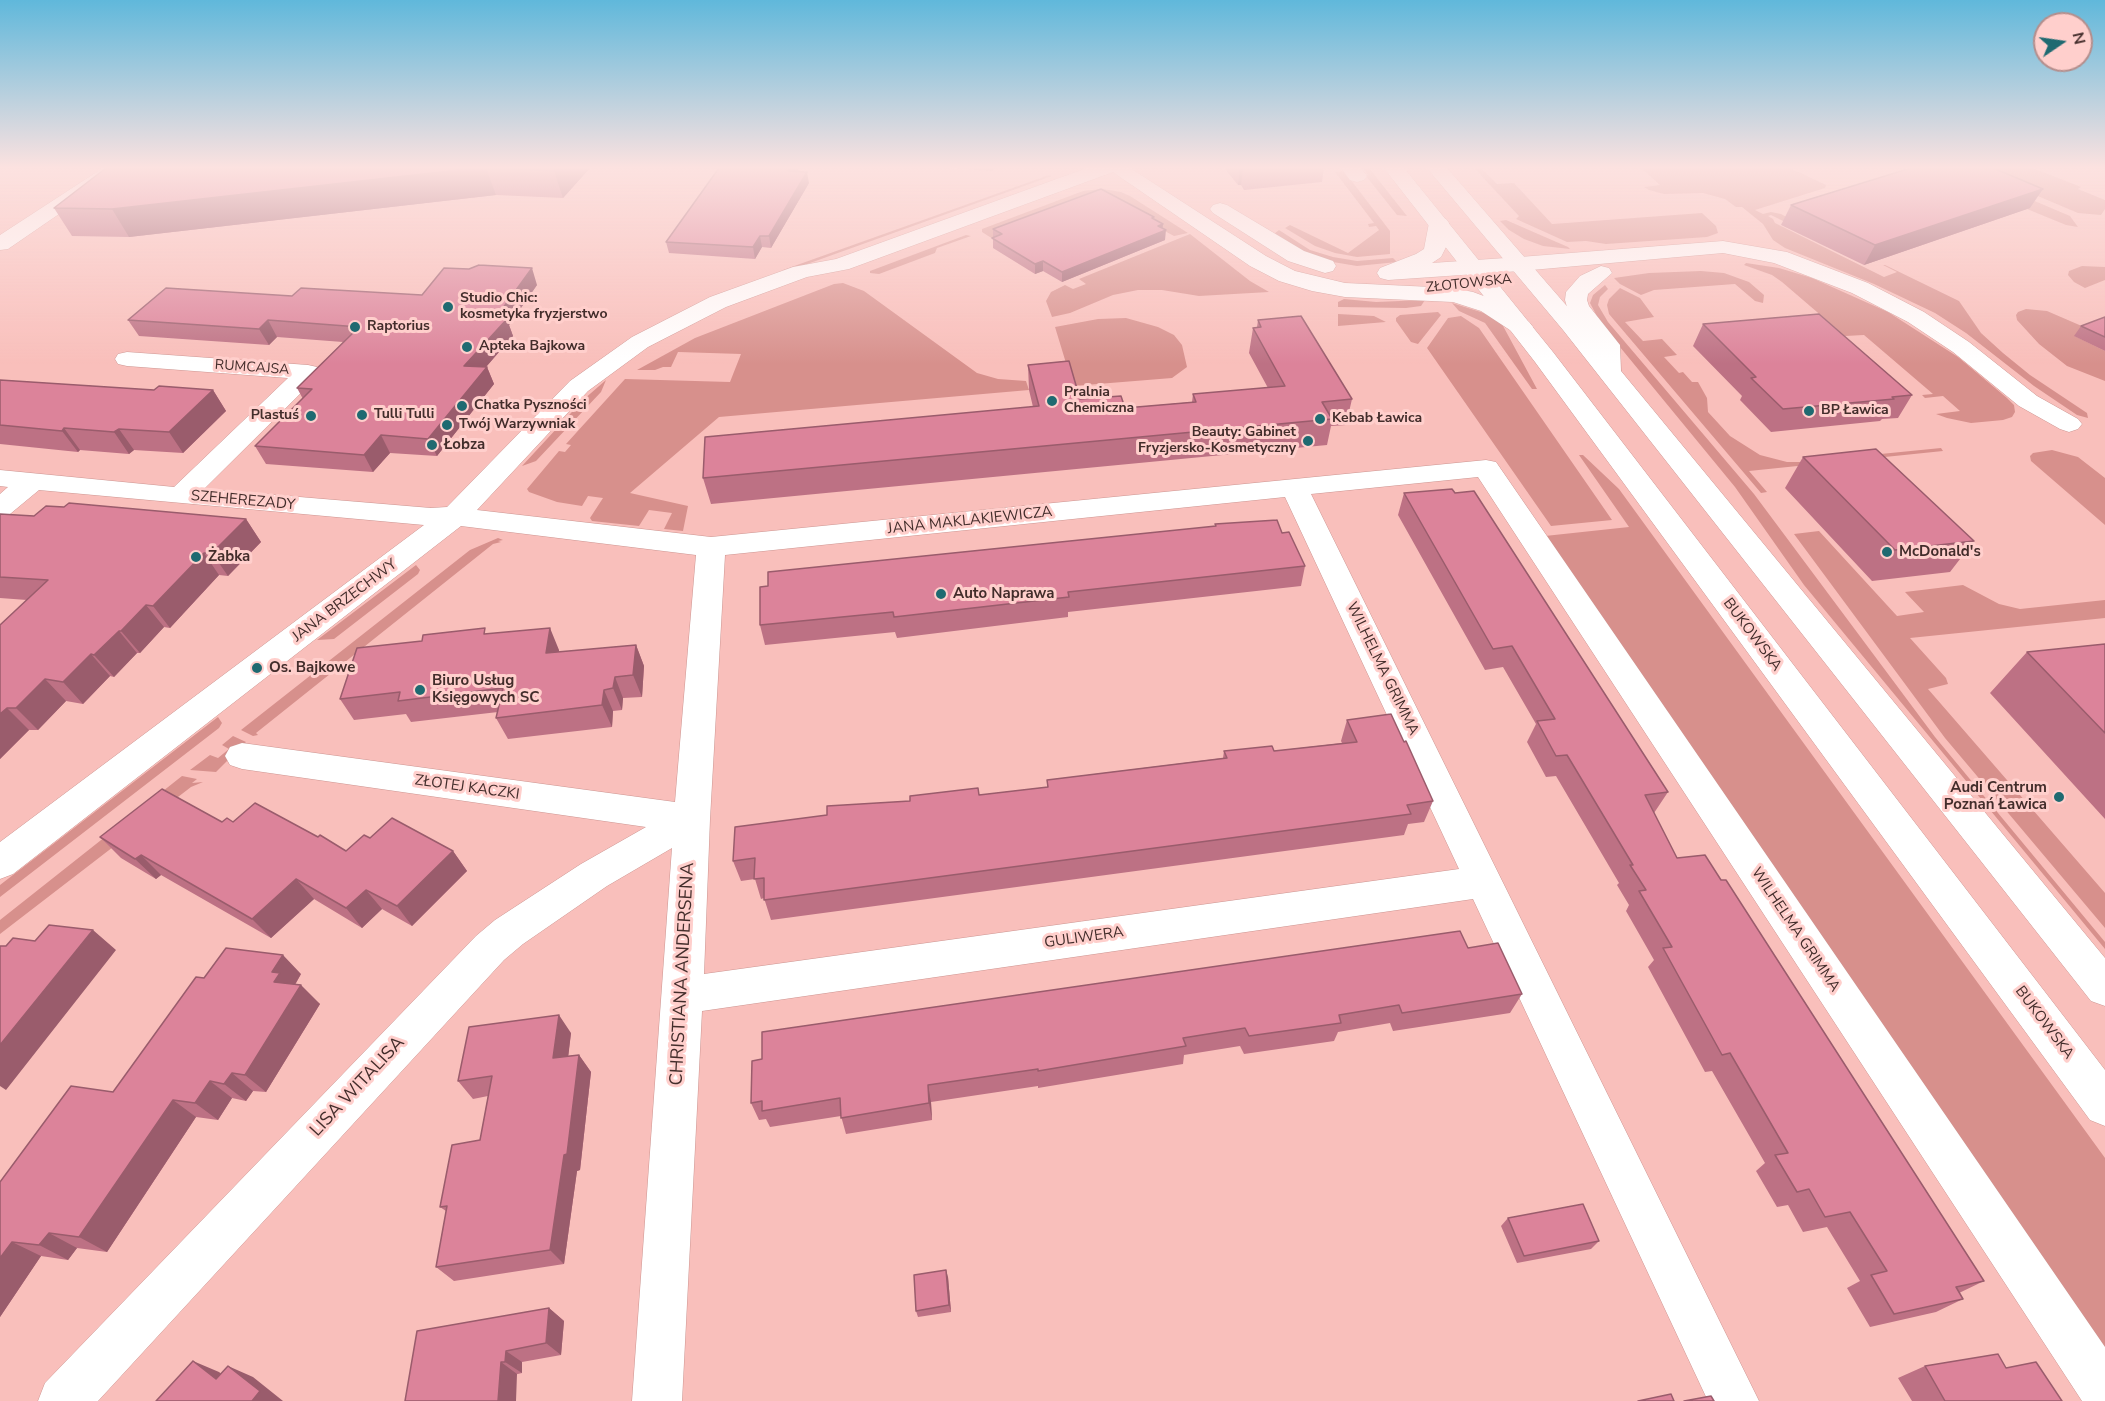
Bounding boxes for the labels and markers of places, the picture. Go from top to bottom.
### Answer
place label: Studio Chic: kosmetyka fryzjerstwo [460,291,607,324]
marker: Studio Chic: kosmetyka fryzjerstwo [441,300,455,314]
place label: Raptorius [367,319,430,335]
marker: Raptorius [348,320,362,334]
place label: Apteka Bajkowa [479,339,585,355]
marker: Apteka Bajkowa [460,340,474,354]
place label: Pralnia Chemiczna [1064,385,1134,418]
marker: Pralnia Chemiczna [1045,394,1059,408]
place label: Chatka Pyszności [474,398,587,414]
marker: Chatka Pyszności [455,399,469,413]
place label: BP Ławica [1821,403,1889,419]
marker: BP Ławica [1802,404,1816,418]
place label: Tulli Tulli [374,407,434,423]
place label: Plastuś [251,408,299,424]
marker: Tulli Tulli [355,408,369,422]
marker: Plastuś [304,409,318,423]
place label: Kebab Ławica [1332,411,1422,427]
marker: Kebab Ławica [1313,412,1327,426]
place label: Twój Warzywniak [459,417,575,433]
marker: Twój Warzywniak [440,418,454,432]
place label: Beauty: Gabinet Fryzjersko-Kosmetyczny [1138,425,1296,458]
marker: Beauty: Gabinet Fryzjersko-Kosmetyczny [1301,434,1315,448]
place label: Łobza [444,436,485,454]
marker: Łobza [425,438,439,452]
place label: McDonald's [1899,543,1981,561]
marker: McDonald's [1880,545,1894,559]
place label: Żabka [208,548,250,566]
marker: Żabka [189,550,203,564]
place label: Auto Naprawa [953,585,1054,603]
marker: Auto Naprawa [934,587,948,601]
place label: Os. Bajkowe [269,659,355,677]
marker: Os. Bajkowe [250,661,264,675]
place label: Biuro Usług Księgowych SC [432,672,539,707]
marker: Biuro Usług Księgowych SC [413,683,427,697]
place label: Audi Centrum Poznań Ławica [1944,779,2047,814]
marker: Audi Centrum Poznań Ławica [2052,790,2066,804]

